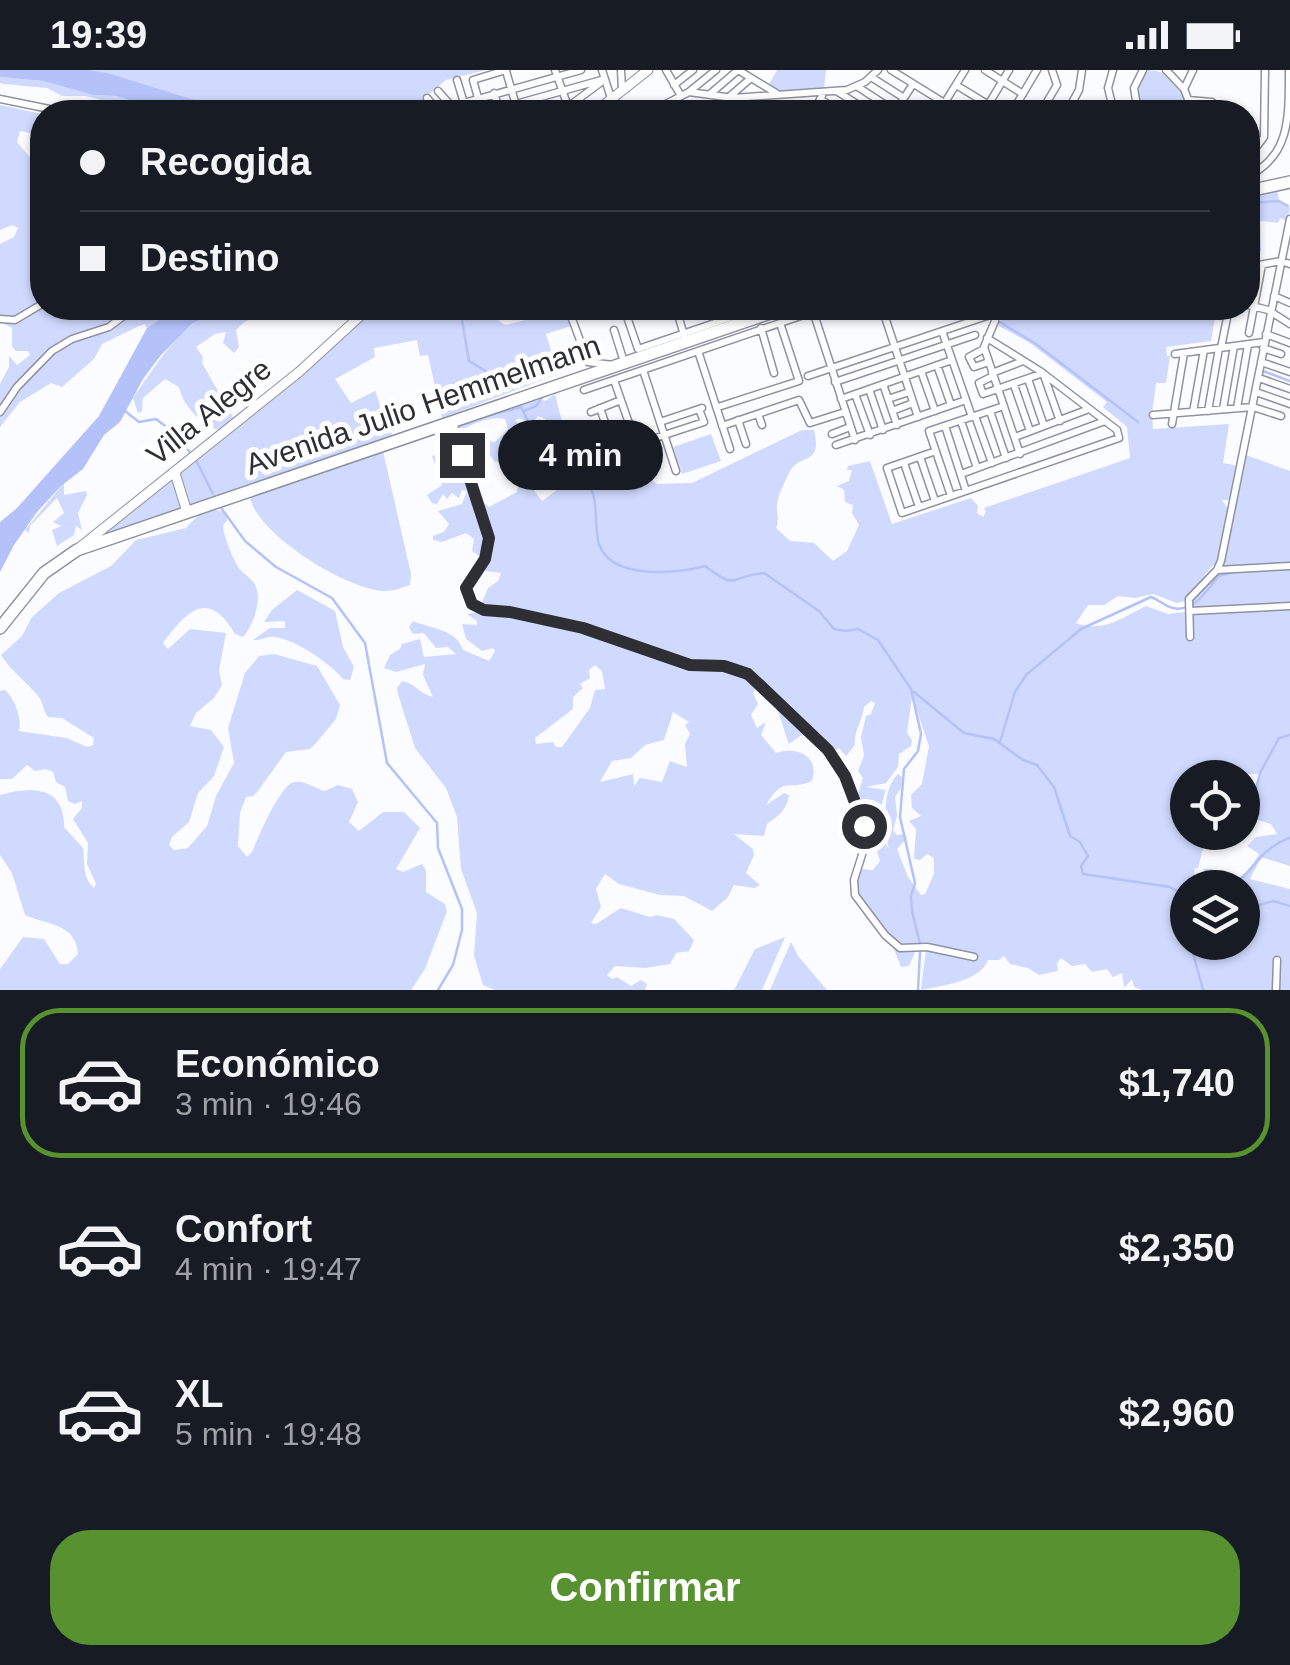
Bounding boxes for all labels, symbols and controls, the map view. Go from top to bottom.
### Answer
text: 19:39 [50,14,147,56]
text: Recogida [140,141,311,183]
text: Destino [140,237,279,279]
street label: Avenida Julio Hemmelmann [241,328,605,481]
street label: Villa Alegre [140,352,277,471]
callout: 4 min [497,420,662,490]
route end [440,433,485,478]
text: 4 min [539,437,622,473]
map controls [1170,760,1260,960]
button: locate [1170,760,1260,850]
route start [842,804,887,849]
button: layers [1170,870,1260,960]
icon: car [55,1038,145,1128]
text: Económico [175,1043,380,1085]
text: $1,740 [1119,1062,1235,1104]
text: 3 min · 19:46 [175,1086,362,1122]
icon: car [55,1203,145,1293]
text: Confort [175,1208,312,1250]
text: $2,350 [1119,1227,1235,1269]
text: 4 min · 19:47 [175,1251,362,1287]
icon: car [55,1368,145,1458]
text: XL [175,1373,224,1415]
text: $2,960 [1119,1392,1235,1434]
text: 5 min · 19:48 [175,1416,362,1452]
button: Confirmar [50,1530,1240,1645]

